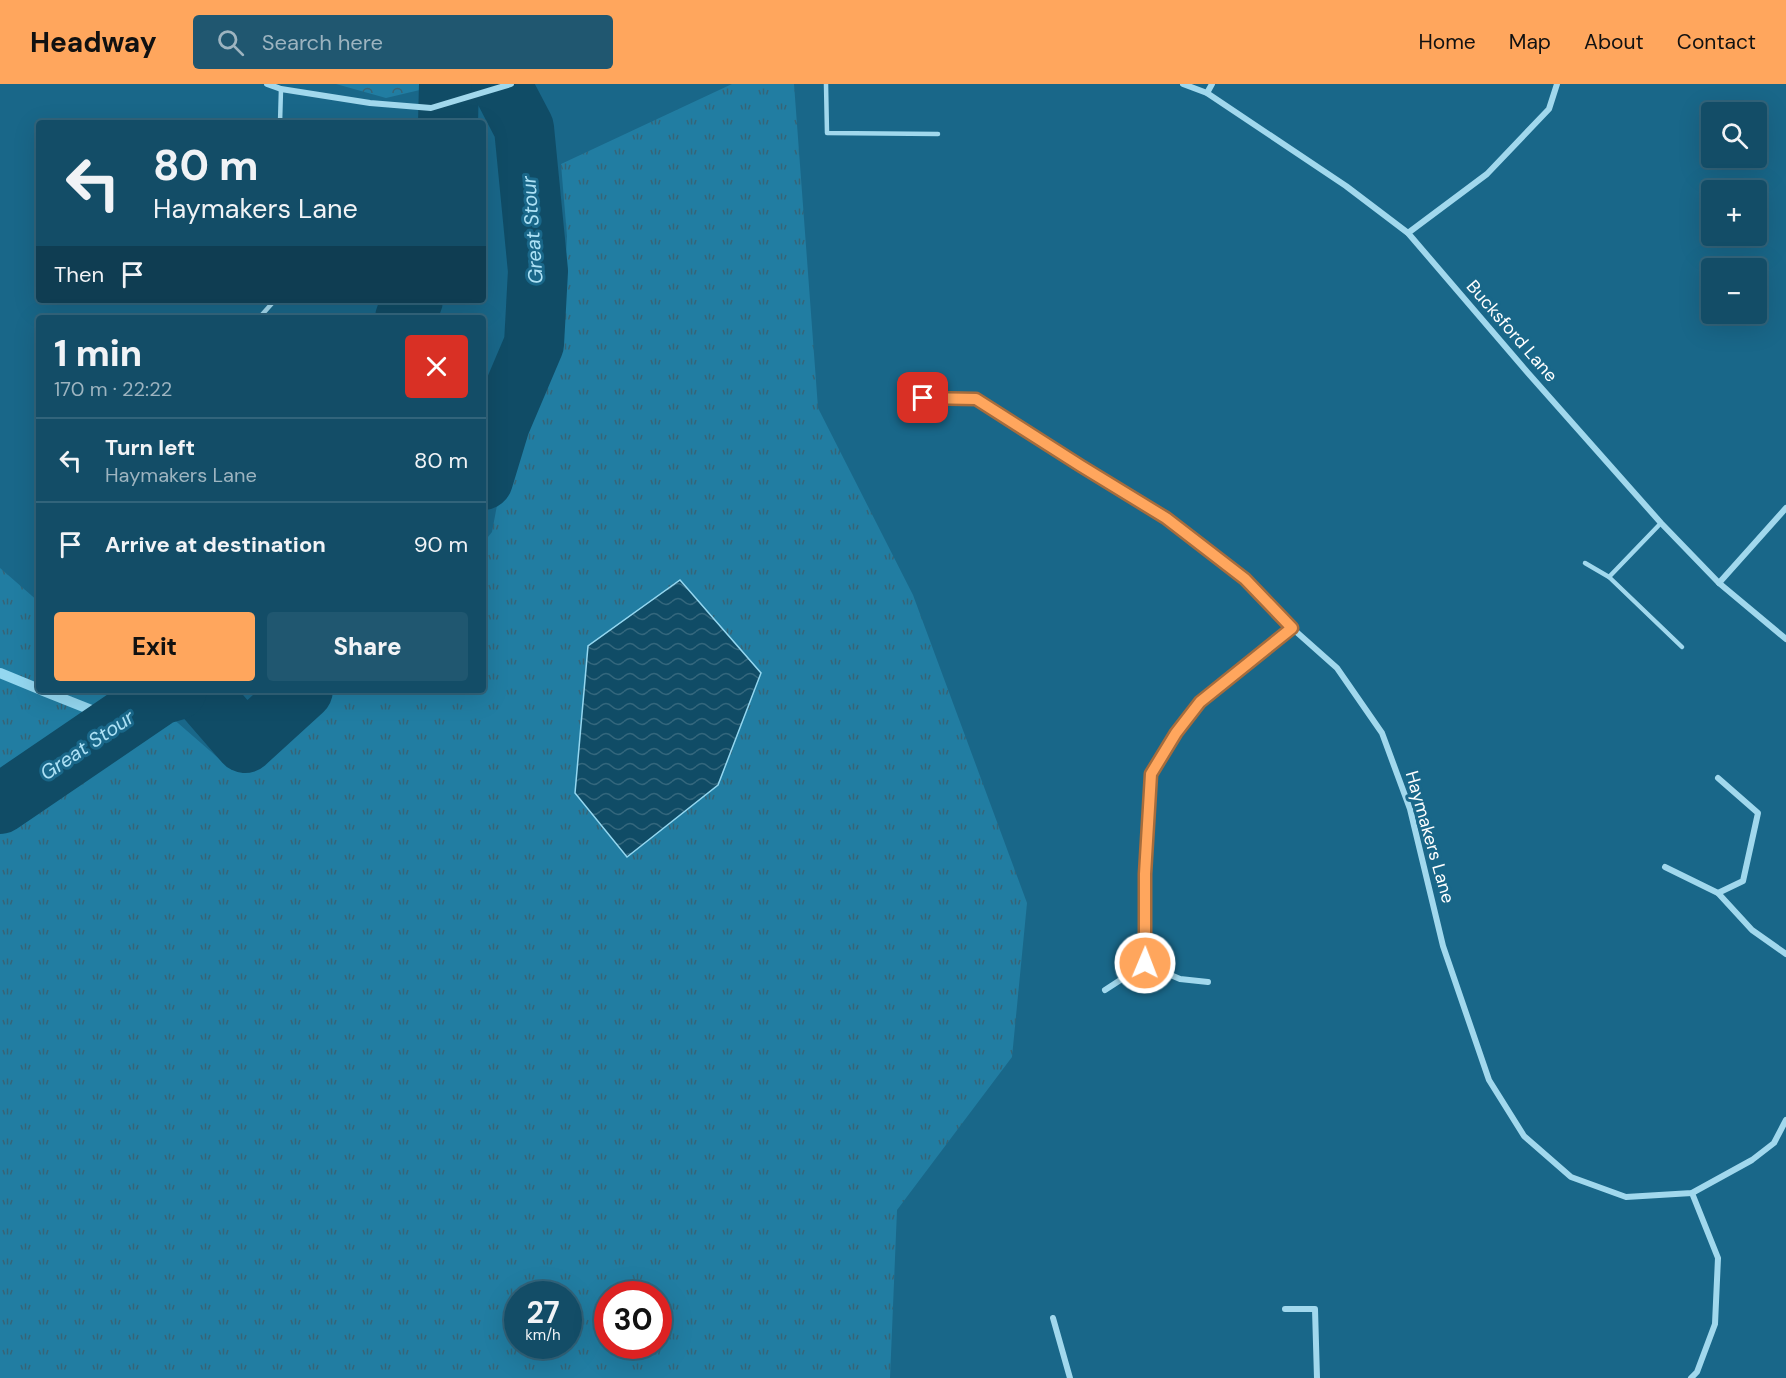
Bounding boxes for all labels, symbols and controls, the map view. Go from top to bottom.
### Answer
search box [193,15,613,69]
text: Headway [30,24,157,61]
icon: search [214,26,247,59]
text: Search here [262,28,383,57]
text: Home [1418,28,1476,56]
text: Map [1509,28,1551,56]
text: About [1584,28,1644,56]
text: Contact [1677,28,1756,56]
map controls [1701,102,1767,324]
button: search [1701,102,1767,168]
text: 80 m [153,138,259,193]
icon: left [54,144,132,222]
water label: Great Stour [515,175,549,285]
button: + [1701,180,1767,246]
text: Haymakers Lane [153,191,358,226]
icon: arrive [116,258,149,291]
button: − [1701,258,1767,324]
text: Then [54,260,104,289]
street label: Bucksford Lane [1461,275,1563,387]
text: 1 min [54,330,142,377]
button: close [405,335,468,398]
pin [897,372,948,423]
text: 170 m · 22:22 [54,376,172,402]
icon: arrive [906,381,939,414]
text: Turn left [105,433,195,462]
icon: left [54,444,87,477]
text: 80 m [414,446,468,475]
text: Haymakers Lane [105,462,257,488]
icon: arrive [54,528,87,561]
text: Arrive at destination [105,530,326,559]
text: 90 m [414,530,468,559]
button: Exit [54,612,255,681]
button: Share [267,612,468,681]
water label: Great Stour [35,704,140,786]
street label: Haymakers Lane [1400,768,1460,906]
position arrow [1113,931,1177,995]
speed limit sign: 30 [594,1281,672,1359]
text: 27 [526,1293,560,1332]
text: km/h [525,1325,561,1345]

